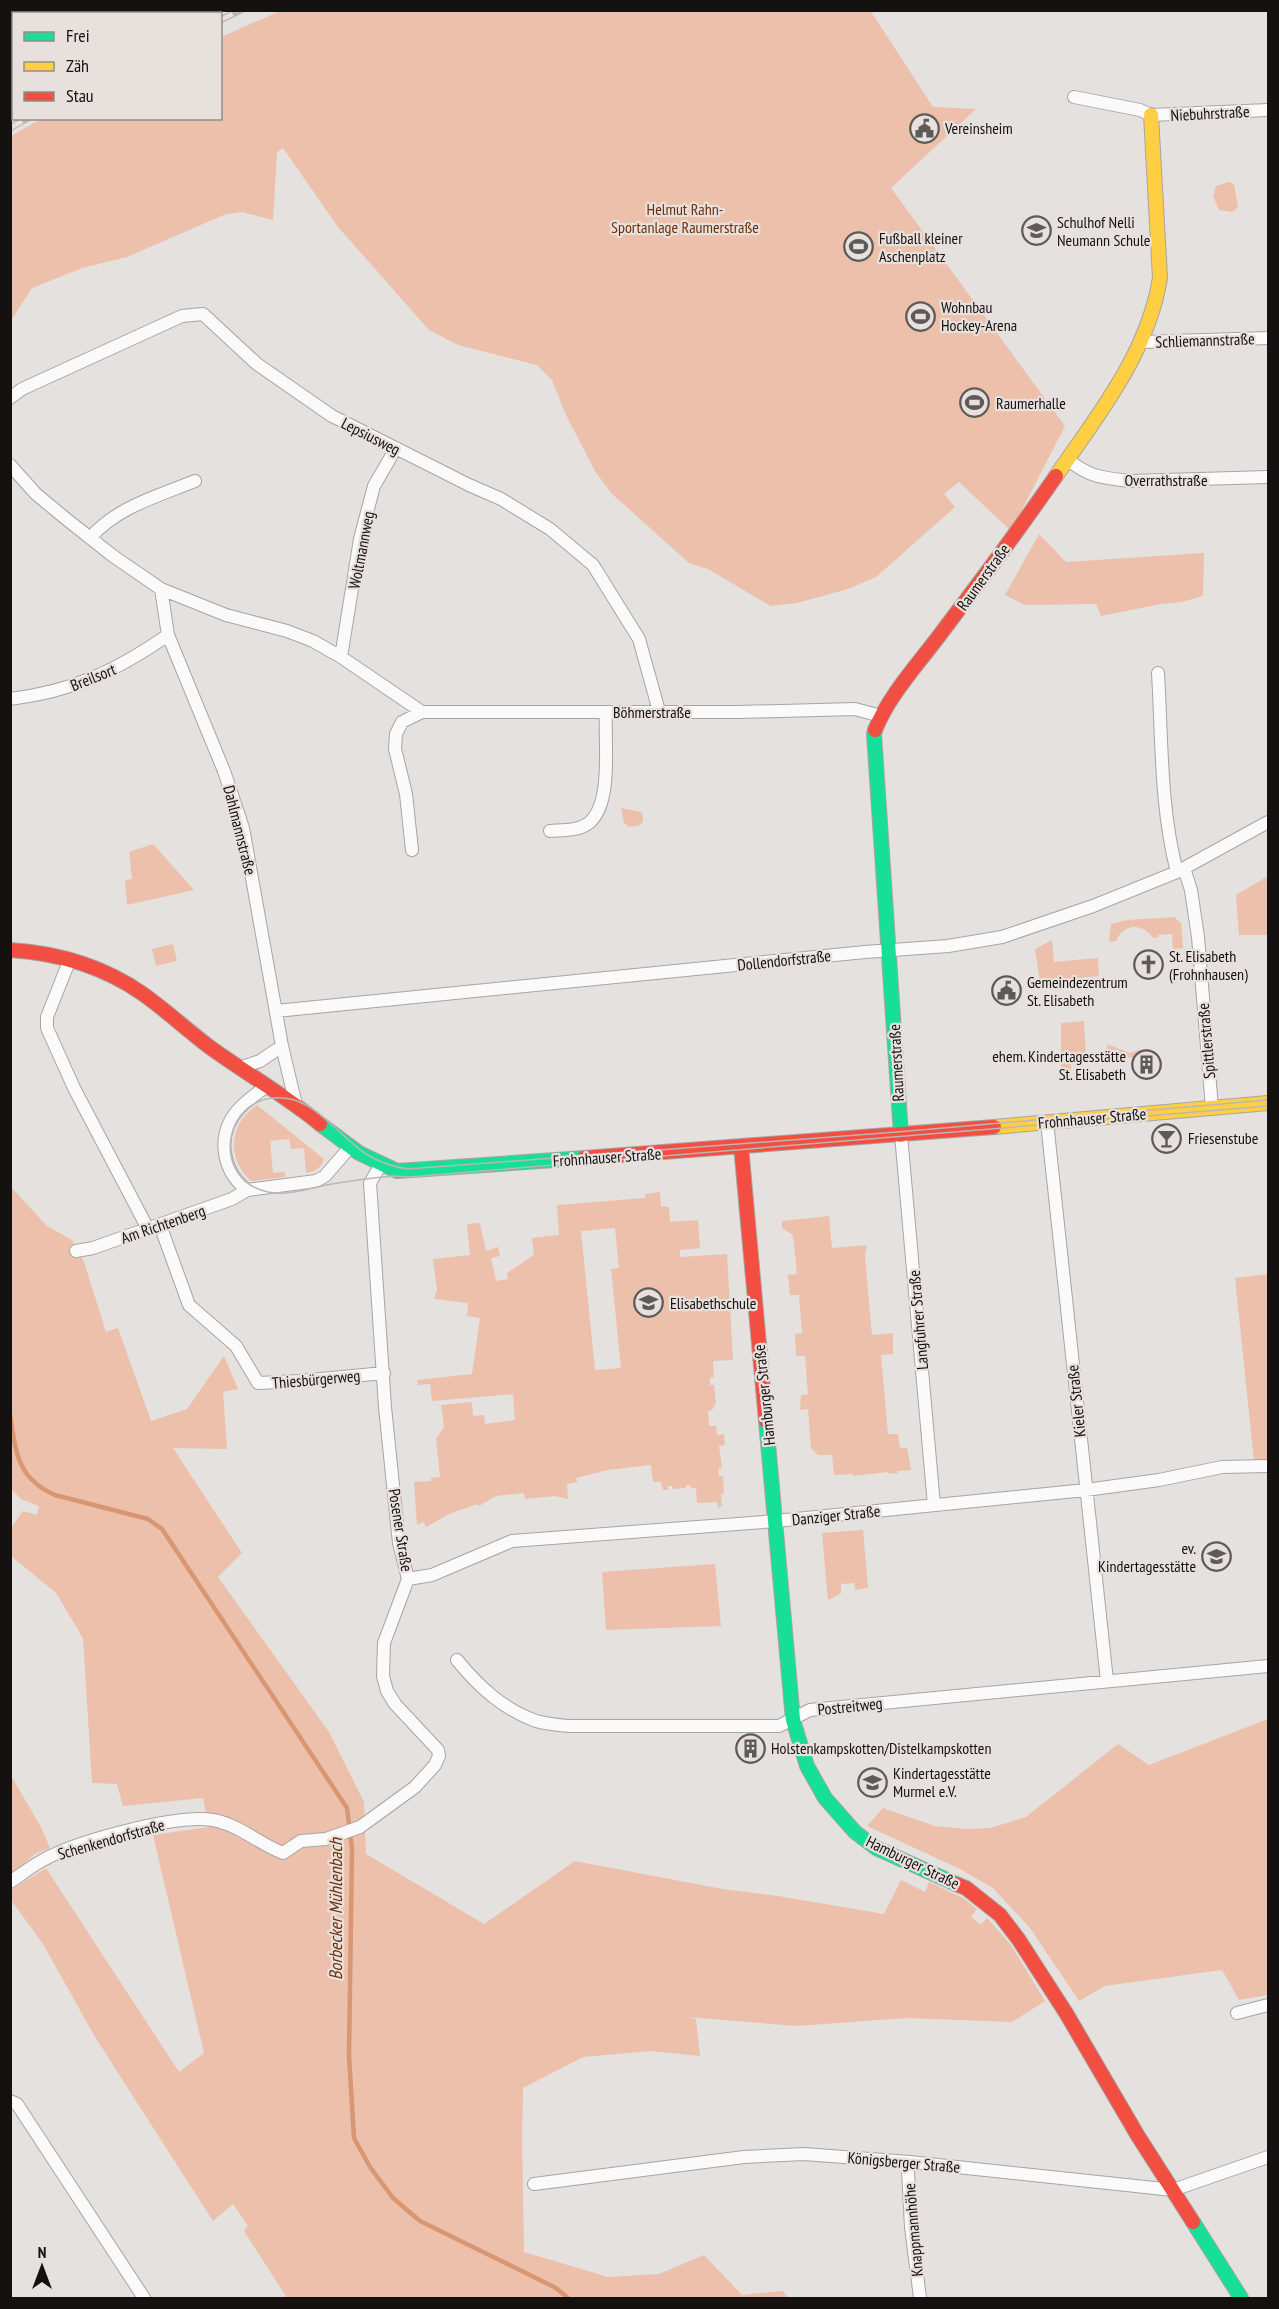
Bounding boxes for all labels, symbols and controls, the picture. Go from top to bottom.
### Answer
legend [12,12,222,120]
text: Frei [66,24,90,47]
text: Zäh [66,54,89,77]
text: Stau [66,84,94,107]
street label: Niebuhrstraße [1170,101,1250,125]
public building icon: Vereinsheim [908,112,940,144]
place label: Vereinsheim [944,118,1013,138]
park label: Helmut Rahn- Sportanlage Raumerstraße [611,199,759,237]
place label: Schulhof Nelli Neumann Schule [1057,212,1150,250]
school or university icon: Schulhof Nelli Neumann Schule [1020,215,1052,247]
place label: Fußball kleiner Aschenplatz [879,228,963,266]
sports icon: Fußball kleiner Aschenplatz [842,231,874,263]
place label: Wohnbau Hockey-Arena [941,297,1017,335]
sports icon: Wohnbau Hockey-Arena [904,300,936,332]
street label: Schliemannstraße [1155,328,1255,352]
sports icon: Raumerhalle [959,387,991,419]
place label: Raumerhalle [996,393,1066,413]
street label: Lepsiusweg [338,413,404,459]
street label: Overrathstraße [1124,470,1208,490]
street label: Woltmannweg [344,509,378,591]
street label: Raumerstraße [952,540,1014,614]
street label: Breilsort [67,659,119,695]
street label: Böhmerstraße [613,702,691,722]
street label: Dahlmannstraße [219,783,261,877]
street label: Dollendorfstraße [736,945,832,975]
place label: St. Elisabeth (Frohnhausen) [1169,946,1248,984]
church icon: St. Elisabeth (Frohnhausen) [1132,949,1164,981]
place label: Gemeindezentrum St. Elisabeth [1027,972,1128,1010]
public building icon: Gemeindezentrum St. Elisabeth [990,975,1022,1007]
street label: Spittlerstraße [1193,1002,1219,1080]
street label: Raumerstraße [884,1024,908,1102]
place label: ehem. Kindertagesstätte St. Elisabeth [992,1046,1126,1084]
building icon: ehem. Kindertagesstätte St. Elisabeth [1131,1049,1163,1081]
street label: Frohnhauser Straße [1037,1103,1147,1133]
bar icon: Friesenstube [1151,1122,1183,1154]
place label: Friesenstube [1188,1128,1258,1148]
street label: Frohnhauser Straße [552,1143,662,1171]
street label: Am Richtenberg [118,1200,208,1248]
street label: Langfuhrer Straße [904,1269,932,1371]
school or university icon: Elisabethschule [633,1287,665,1319]
place label: Elisabethschule [670,1293,756,1313]
street label: Hamburger Straße [749,1344,779,1446]
street label: Kieler Straße [1062,1364,1090,1438]
street label: Thiesbürgerweg [271,1365,361,1393]
street label: Posener Straße [385,1487,417,1573]
street label: Danziger Straße [791,1500,881,1530]
place label: ev. Kindertagesstätte [1098,1538,1196,1576]
school or university icon: ev. Kindertagesstätte [1201,1541,1233,1573]
street label: Postreitweg [817,1693,883,1719]
building icon: Holstenkampskotten/Distelkampskotten [734,1732,766,1764]
place label: Holstenkampskotten/Distelkampskotten [771,1738,991,1758]
place label: Kindertagesstätte Murmel e.V. [893,1763,991,1801]
school or university icon: Kindertagesstätte Murmel e.V. [856,1766,888,1798]
street label: Schenkendorfstraße [55,1814,167,1864]
street label: Hamburger Straße [863,1831,963,1893]
water label: Borbecker Mühlenbach [324,1837,347,1980]
street label: Königsberger Straße [847,2147,961,2177]
street label: Knappmannhöhe [899,2183,927,2277]
north arrow [12,2237,72,2297]
text: N [38,2242,46,2262]

